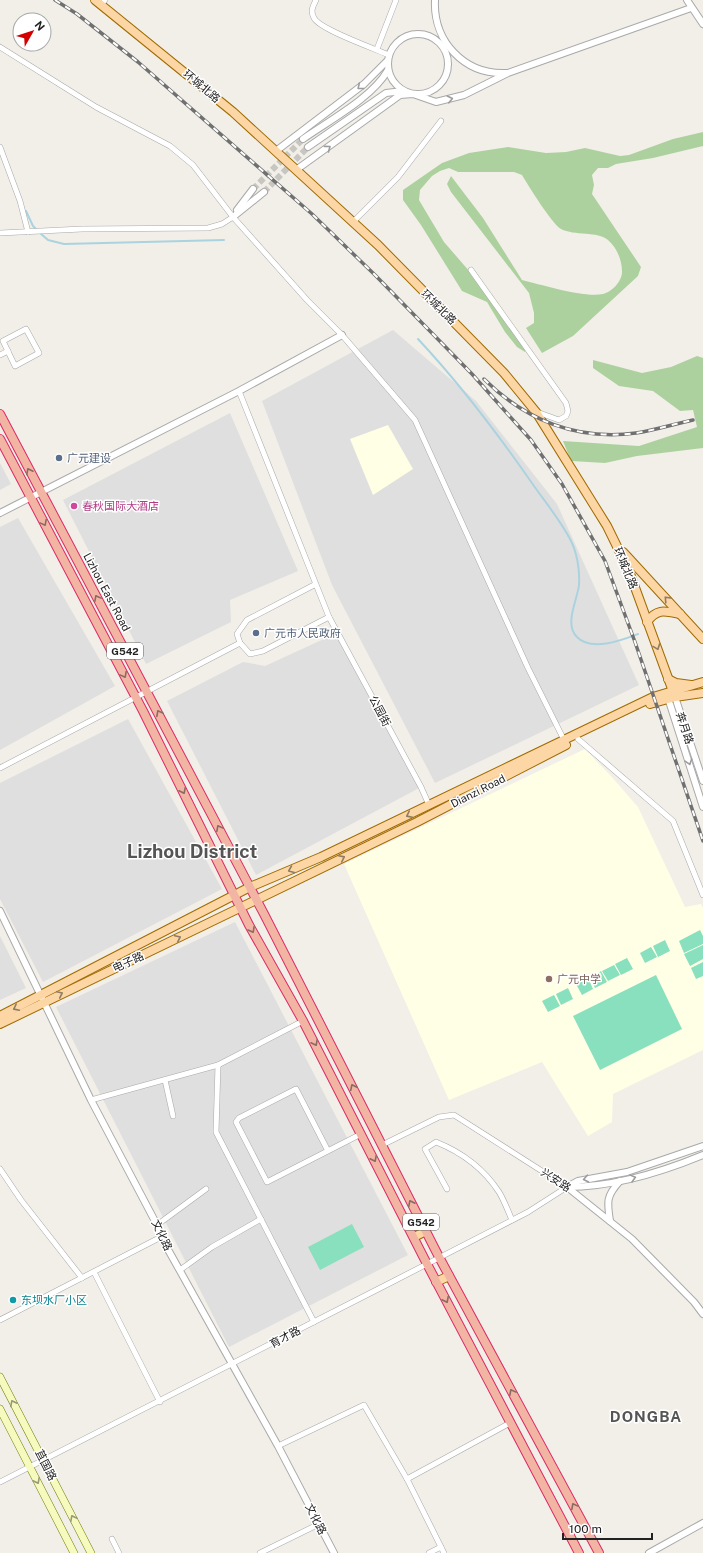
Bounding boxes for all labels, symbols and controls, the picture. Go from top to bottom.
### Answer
north arrow [12,12,52,52]
text: N [32,19,47,33]
street label: 环城北路 [181,67,223,105]
one-way arrow [357,82,365,89]
one-way arrow [447,95,454,103]
one-way arrow [324,145,331,153]
street label: 环城北路 [419,287,459,327]
place label: 广元建设 [67,452,111,464]
marker: 广元建设 [54,453,64,463]
one-way arrow [26,468,34,475]
place label: 春秋国际大酒店 [82,500,159,512]
marker: 春秋国际大酒店 [69,501,79,511]
one-way arrow [39,519,47,526]
street label: 环城北路 [612,545,640,591]
street label: Lizhou East Road [81,551,133,633]
one-way arrow [94,595,102,602]
one-way arrow [665,597,672,604]
place label: 广元市人民政府 [264,627,341,639]
marker: 广元市人民政府 [251,628,261,638]
road number: G542 [107,643,143,659]
one-way arrow [652,644,660,651]
one-way arrow [120,671,127,678]
street label: 公园街 [367,694,393,728]
one-way arrow [156,710,163,717]
street label: 奔月路 [674,710,696,746]
one-way arrow [684,758,693,765]
street label: Dianzi Road [449,772,507,810]
one-way arrow [178,787,186,794]
one-way arrow [406,810,413,818]
one-way arrow [216,825,223,832]
district label: Lizhou District [127,840,257,862]
one-way arrow [338,855,346,863]
one-way arrow [288,865,296,873]
one-way arrow [247,926,255,933]
one-way arrow [173,935,181,943]
street label: 电子路 [111,950,145,974]
place label: 广元中学 [557,973,601,985]
marker: 广元中学 [544,974,554,984]
one-way arrow [56,991,63,999]
one-way arrow [13,1003,20,1011]
one-way arrow [310,1039,318,1047]
one-way arrow [350,1084,358,1091]
one-way arrow [369,1155,377,1163]
street label: 兴安路 [539,1166,573,1194]
one-way arrow [630,1174,637,1183]
one-way arrow [583,1175,589,1183]
one-way arrow [409,1200,416,1207]
road number: G542 [403,1214,439,1230]
street label: 文化路 [149,1218,175,1252]
place label: 东坝水厂小区 [21,1294,87,1306]
marker: 东坝水厂小区 [8,1295,18,1305]
one-way arrow [441,1296,449,1303]
street label: 育才路 [268,1324,302,1350]
one-way arrow [509,1389,517,1396]
one-way arrow [11,1400,18,1407]
district label: DONGBA [610,1408,682,1425]
street label: 苴国路 [33,1448,59,1482]
one-way arrow [32,1477,40,1485]
street label: 文化路 [303,1502,329,1536]
one-way arrow [571,1503,579,1511]
one-way arrow [71,1515,78,1523]
scale bar [563,1515,652,1541]
text: 100 m [569,1522,602,1536]

